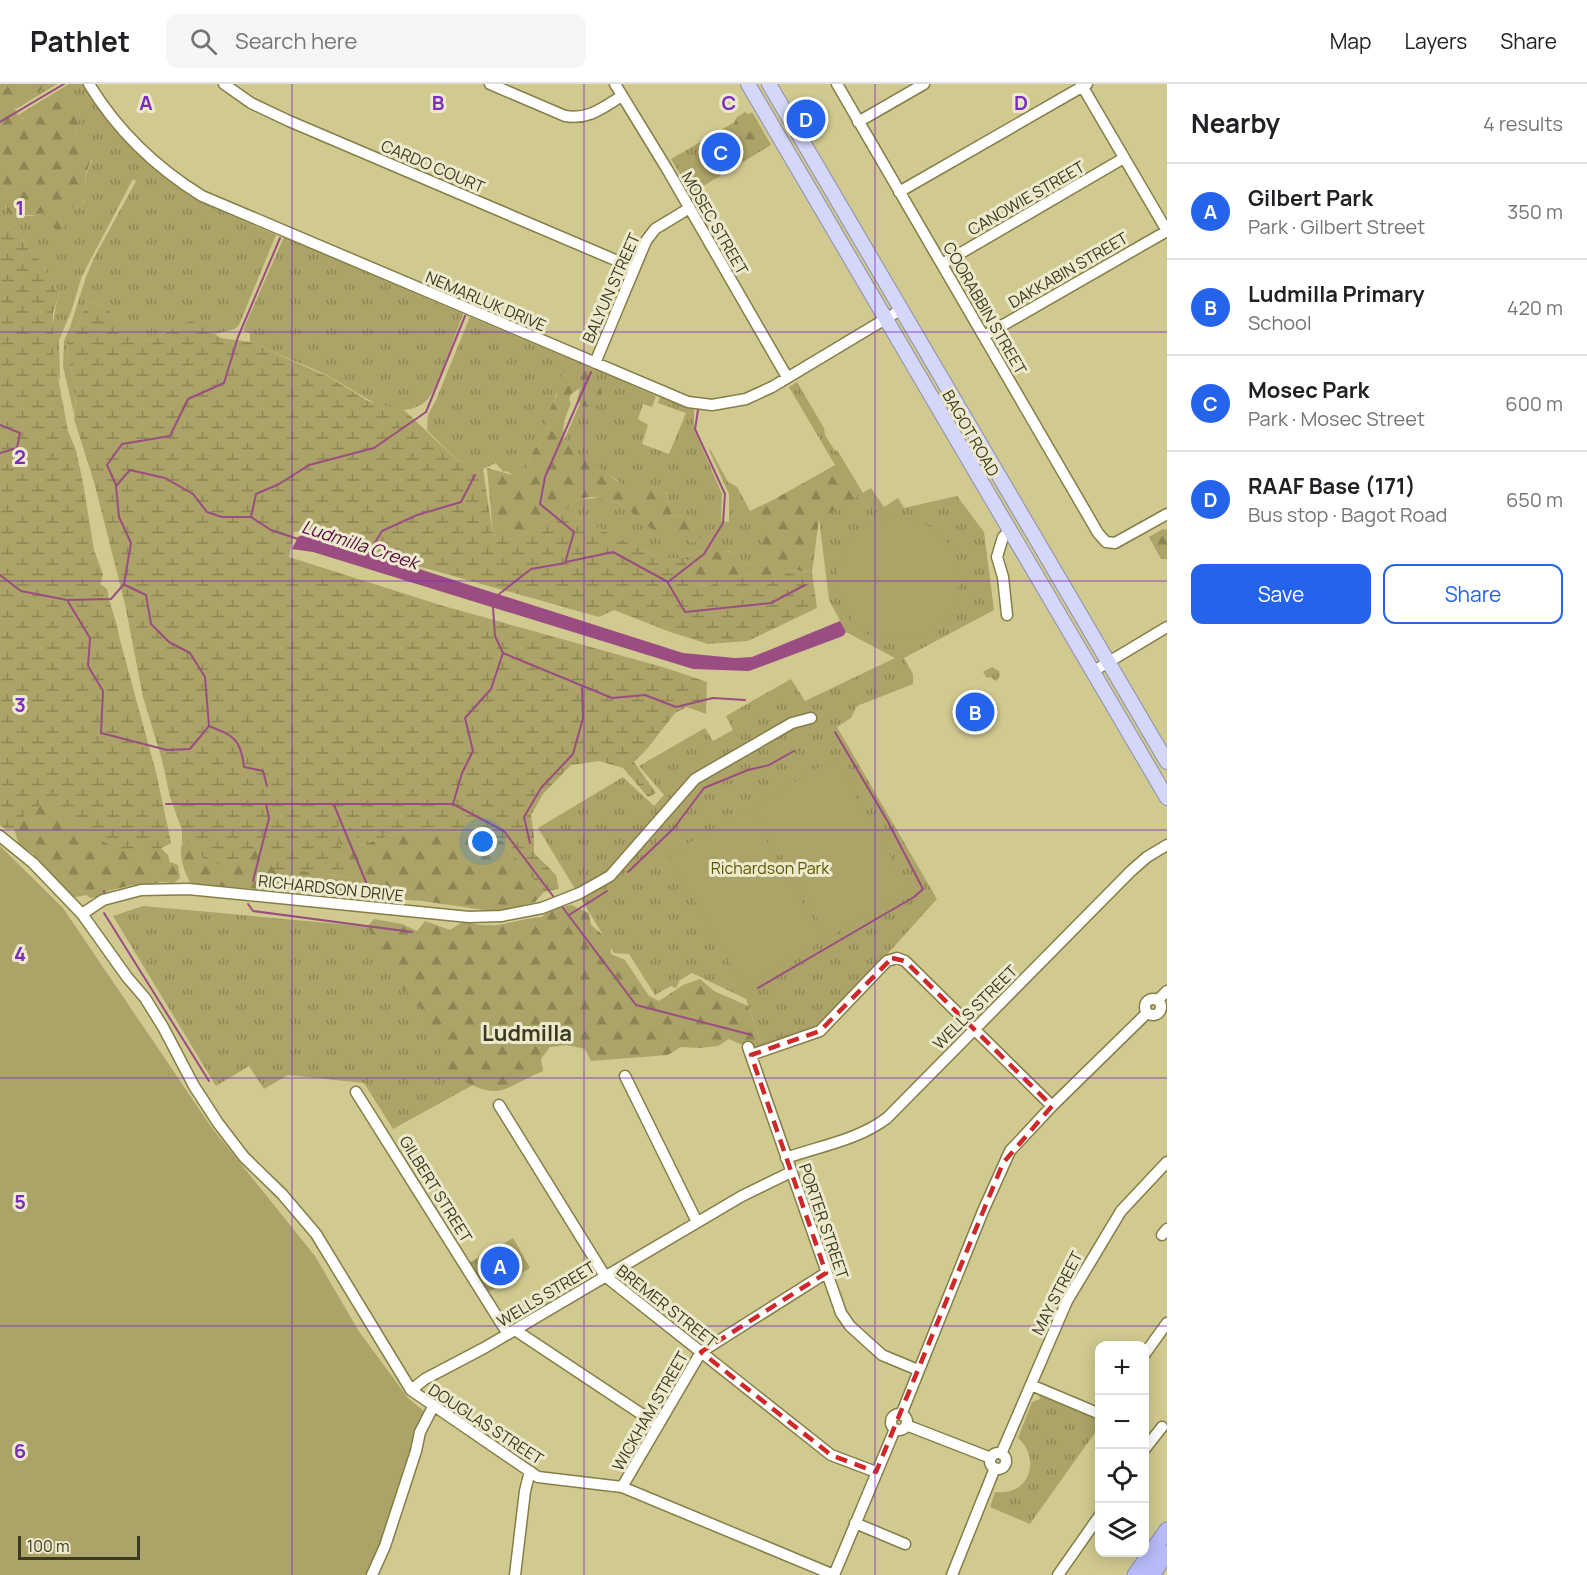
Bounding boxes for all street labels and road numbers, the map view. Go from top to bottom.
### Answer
street label: CARDO COURT [378,134,489,198]
street label: CANOWIE STREET [964,155,1089,240]
street label: MOSEC STREET [677,167,754,279]
street label: DAKKABIN STREET [1004,227,1132,313]
street label: BALYUN STREET [577,229,645,346]
street label: COORABBIN STREET [938,238,1032,379]
street label: NEMARLUK DRIVE [422,266,550,336]
street label: BAGOT ROAD [937,386,1005,481]
street label: RICHARDSON DRIVE [257,869,405,907]
street label: WELLS STREET [928,960,1022,1054]
street label: GILBERT STREET [394,1132,478,1247]
street label: PORTER STREET [794,1160,854,1282]
street label: MAY STREET [1026,1247,1088,1339]
street label: WELLS STREET [493,1256,600,1332]
street label: BREMER STREET [612,1260,722,1353]
street label: WICKHAM STREET [607,1347,693,1475]
street label: DOUGLAS STREET [424,1379,548,1470]

